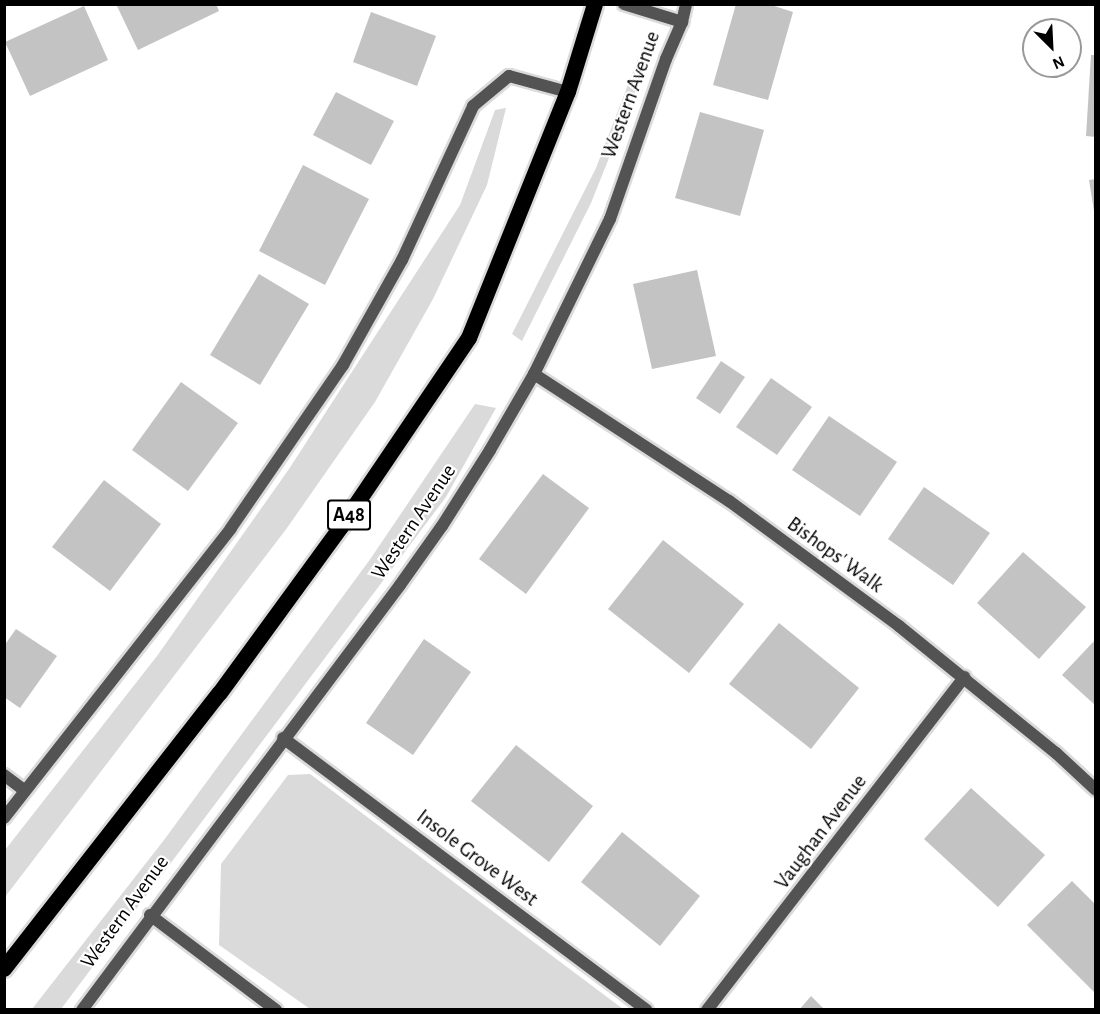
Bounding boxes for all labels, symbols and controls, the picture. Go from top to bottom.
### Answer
north arrow [1022,18,1082,78]
street label: Western Avenue [596,28,666,162]
text: N [1050,53,1067,72]
street label: Western Avenue [366,460,462,584]
road number: A48 [326,498,372,532]
street label: Bishops' Walk [782,512,888,598]
street label: Vaughan Avenue [770,770,872,894]
street label: Insole Grove West [411,804,543,912]
street label: Western Avenue [76,851,174,973]

